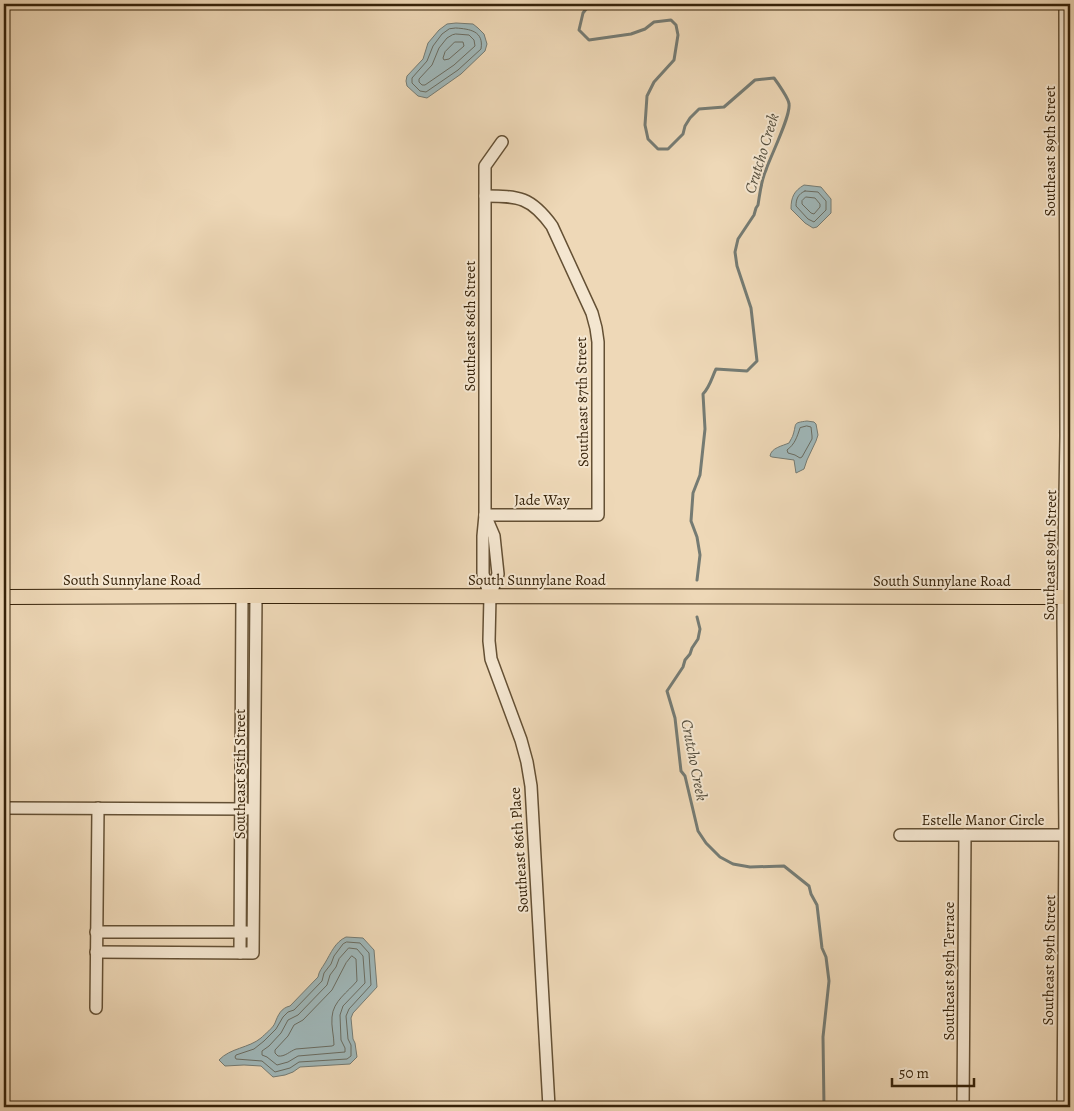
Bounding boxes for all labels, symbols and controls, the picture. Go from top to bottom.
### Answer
street label: Southeast 89th Street [1040,86,1060,216]
water label: Crutcho Creek [739,110,785,196]
street label: Southeast 86th Street [460,261,480,391]
street label: Southeast 87th Street [571,337,593,467]
street label: Southeast 89th Street [1039,489,1061,621]
street label: Jade Way [514,490,570,510]
street label: South Sunnylane Road [63,570,202,590]
street label: South Sunnylane Road [468,570,607,590]
street label: South Sunnylane Road [873,571,1012,591]
street label: Southeast 85th Street [230,709,250,839]
water label: Crutcho Creek [675,717,713,803]
street label: Southeast 86th Place [505,786,533,913]
street label: Estelle Manor Circle [921,810,1045,830]
street label: Southeast 89th Street [1038,894,1060,1026]
street label: Southeast 89th Terrace [939,901,959,1041]
scale bar [892,1056,974,1088]
text: 50 m [899,1063,929,1083]

